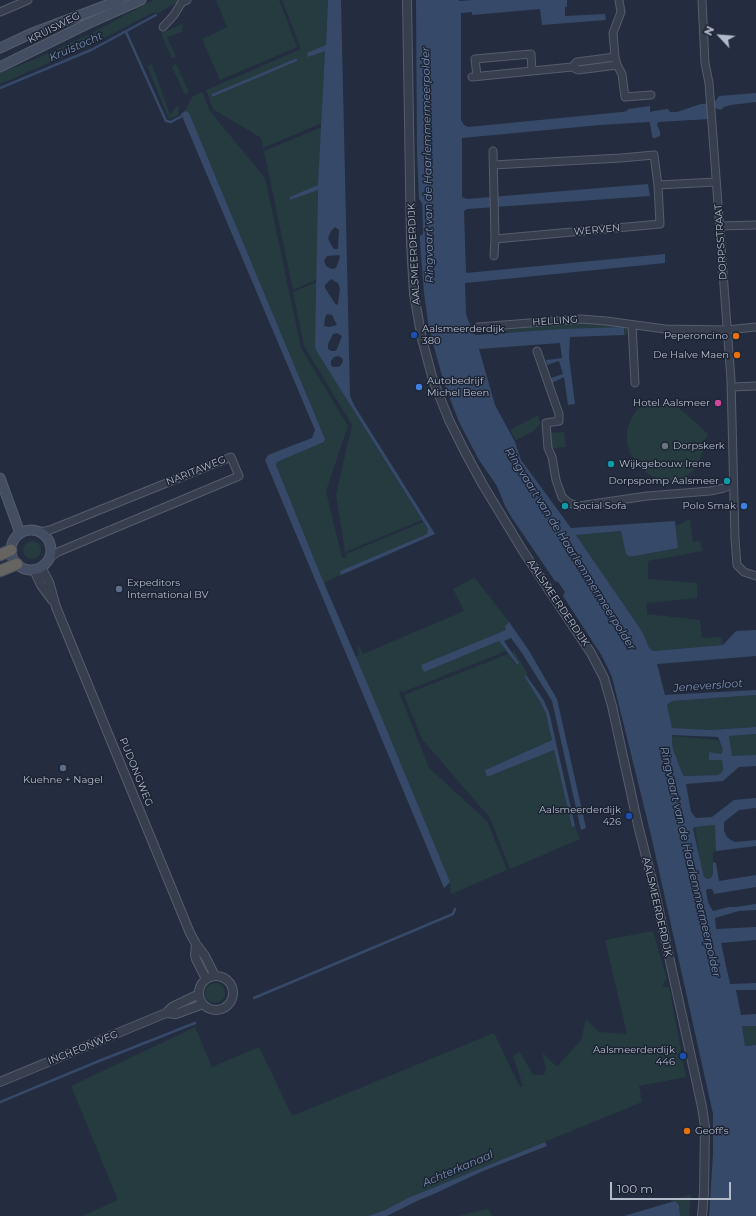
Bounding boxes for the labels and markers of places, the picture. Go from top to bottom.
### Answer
place label: Aalsmeerderdijk 380 [422,323,504,346]
marker: Aalsmeerderdijk 380 [409,330,419,340]
place label: Peperoncino [664,330,728,342]
marker: Peperoncino [731,331,741,341]
place label: De Halve Maen [653,349,729,361]
marker: De Halve Maen [732,350,742,360]
place label: Autobedrijf Michel Been [427,375,489,398]
marker: Autobedrijf Michel Been [414,382,424,392]
place label: Hotel Aalsmeer [633,397,710,409]
marker: Hotel Aalsmeer [713,398,723,408]
place label: Dorpskerk [673,440,725,452]
marker: Dorpskerk [660,441,670,451]
place label: Wijkgebouw Irene [619,458,711,470]
marker: Wijkgebouw Irene [606,459,616,469]
place label: Dorpspomp Aalsmeer [608,475,719,487]
marker: Dorpspomp Aalsmeer [722,476,732,486]
place label: Social Sofa [573,500,626,512]
place label: Polo Smak [682,500,736,512]
marker: Social Sofa [560,501,570,511]
marker: Polo Smak [739,501,749,511]
place label: Expeditors International BV [127,577,208,600]
marker: Expeditors International BV [114,584,124,594]
marker: Kuehne + Nagel [58,763,68,773]
place label: Kuehne + Nagel [23,774,103,786]
place label: Aalsmeerderdijk 426 [539,804,621,828]
marker: Aalsmeerderdijk 426 [624,811,634,821]
place label: Aalsmeerderdijk 446 [593,1044,675,1068]
marker: Aalsmeerderdijk 446 [678,1051,688,1061]
place label: Geoff's [695,1125,729,1137]
marker: Geoff's [682,1126,692,1136]

